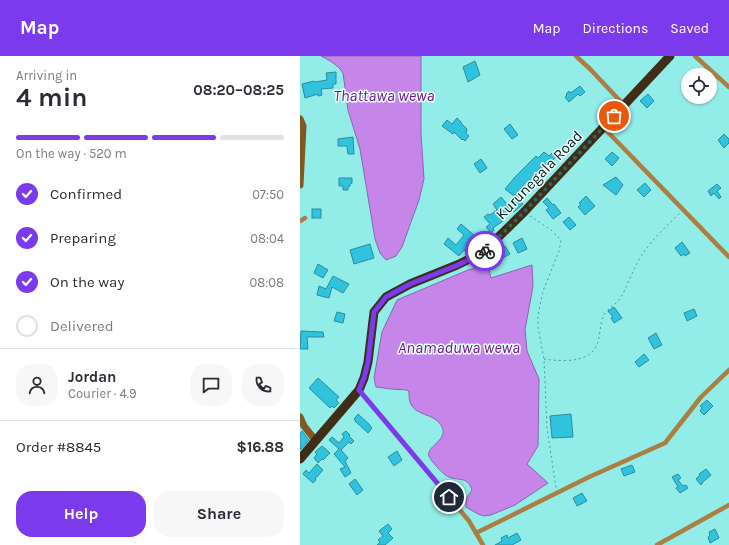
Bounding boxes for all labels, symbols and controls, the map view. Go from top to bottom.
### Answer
text: Map [20,17,59,39]
text: Map [533,20,561,37]
text: Directions [583,20,648,37]
text: Saved [670,20,709,37]
text: Arriving in [16,68,77,83]
map controls [681,68,717,104]
button: locate [681,68,717,104]
text: 08:20–08:25 [193,81,284,99]
text: 4 min [16,82,87,113]
water label: Thattawa wewa [333,86,435,105]
pin [597,99,631,133]
icon: bag [603,105,625,127]
street label: Kurunegala Road [492,127,586,223]
text: On the way · 520 m [16,146,127,161]
icon: check [16,183,38,205]
text: Confirmed [50,185,122,203]
text: 07:50 [252,187,284,202]
icon: check [16,227,38,249]
text: Preparing [50,229,116,247]
text: 08:04 [250,231,284,246]
courier [465,231,505,271]
icon: bike [474,240,496,262]
icon: check [16,271,38,293]
text: On the way [50,273,124,291]
text: 08:08 [250,275,284,290]
text: Delivered [50,317,114,335]
water label: Anamaduwa wewa [398,338,520,357]
button: person [16,364,58,406]
button: chat [190,364,232,406]
button: phone [242,364,284,406]
text: Jordan [68,368,116,386]
text: Courier · 4.9 [68,386,137,401]
text: Order #8845 [16,438,101,456]
text: $16.88 [237,438,284,456]
pin [432,480,466,514]
icon: home [438,486,460,508]
button: Help [16,491,146,537]
button: Share [154,491,284,537]

